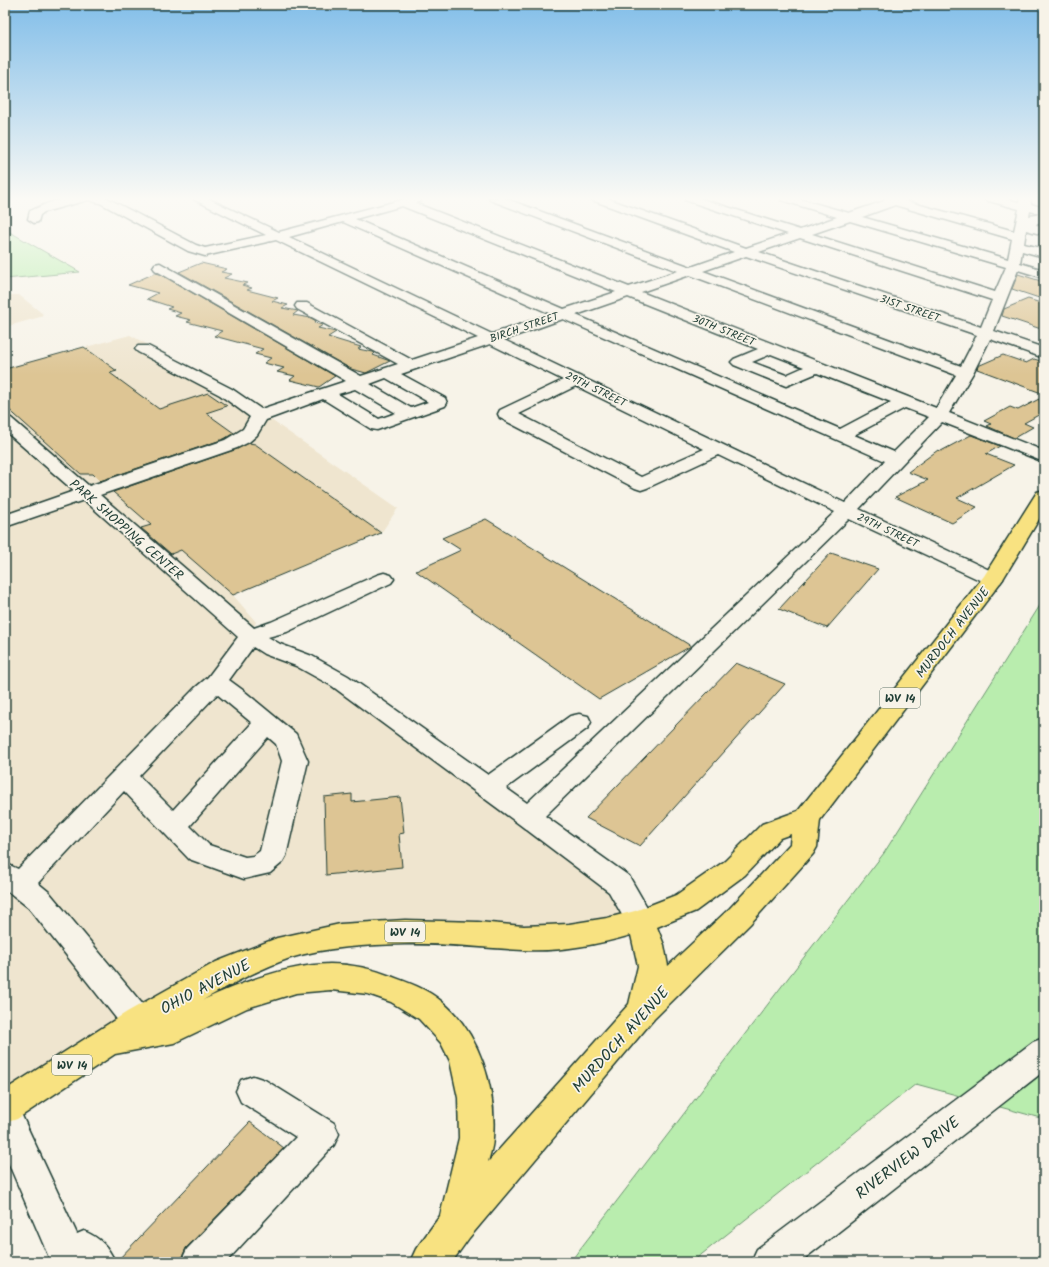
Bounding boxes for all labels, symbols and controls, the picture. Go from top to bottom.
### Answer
street label: 31ST STREET [877,290,943,328]
street label: BIRCH STREET [487,307,562,348]
street label: 30TH STREET [689,310,759,352]
street label: 29TH STREET [562,367,630,413]
street label: PARK SHOPPING CENTER [64,474,188,586]
street label: 29TH STREET [854,509,922,554]
street label: MURDOCH AVENUE [911,583,996,683]
road number: WV 14 [880,688,920,708]
road number: WV 14 [385,922,425,942]
street label: OHIO AVENUE [156,953,256,1022]
street label: MURDOCH AVENUE [566,981,676,1099]
road number: WV 14 [52,1055,92,1075]
street label: RIVERVIEW DRIVE [850,1110,966,1206]

